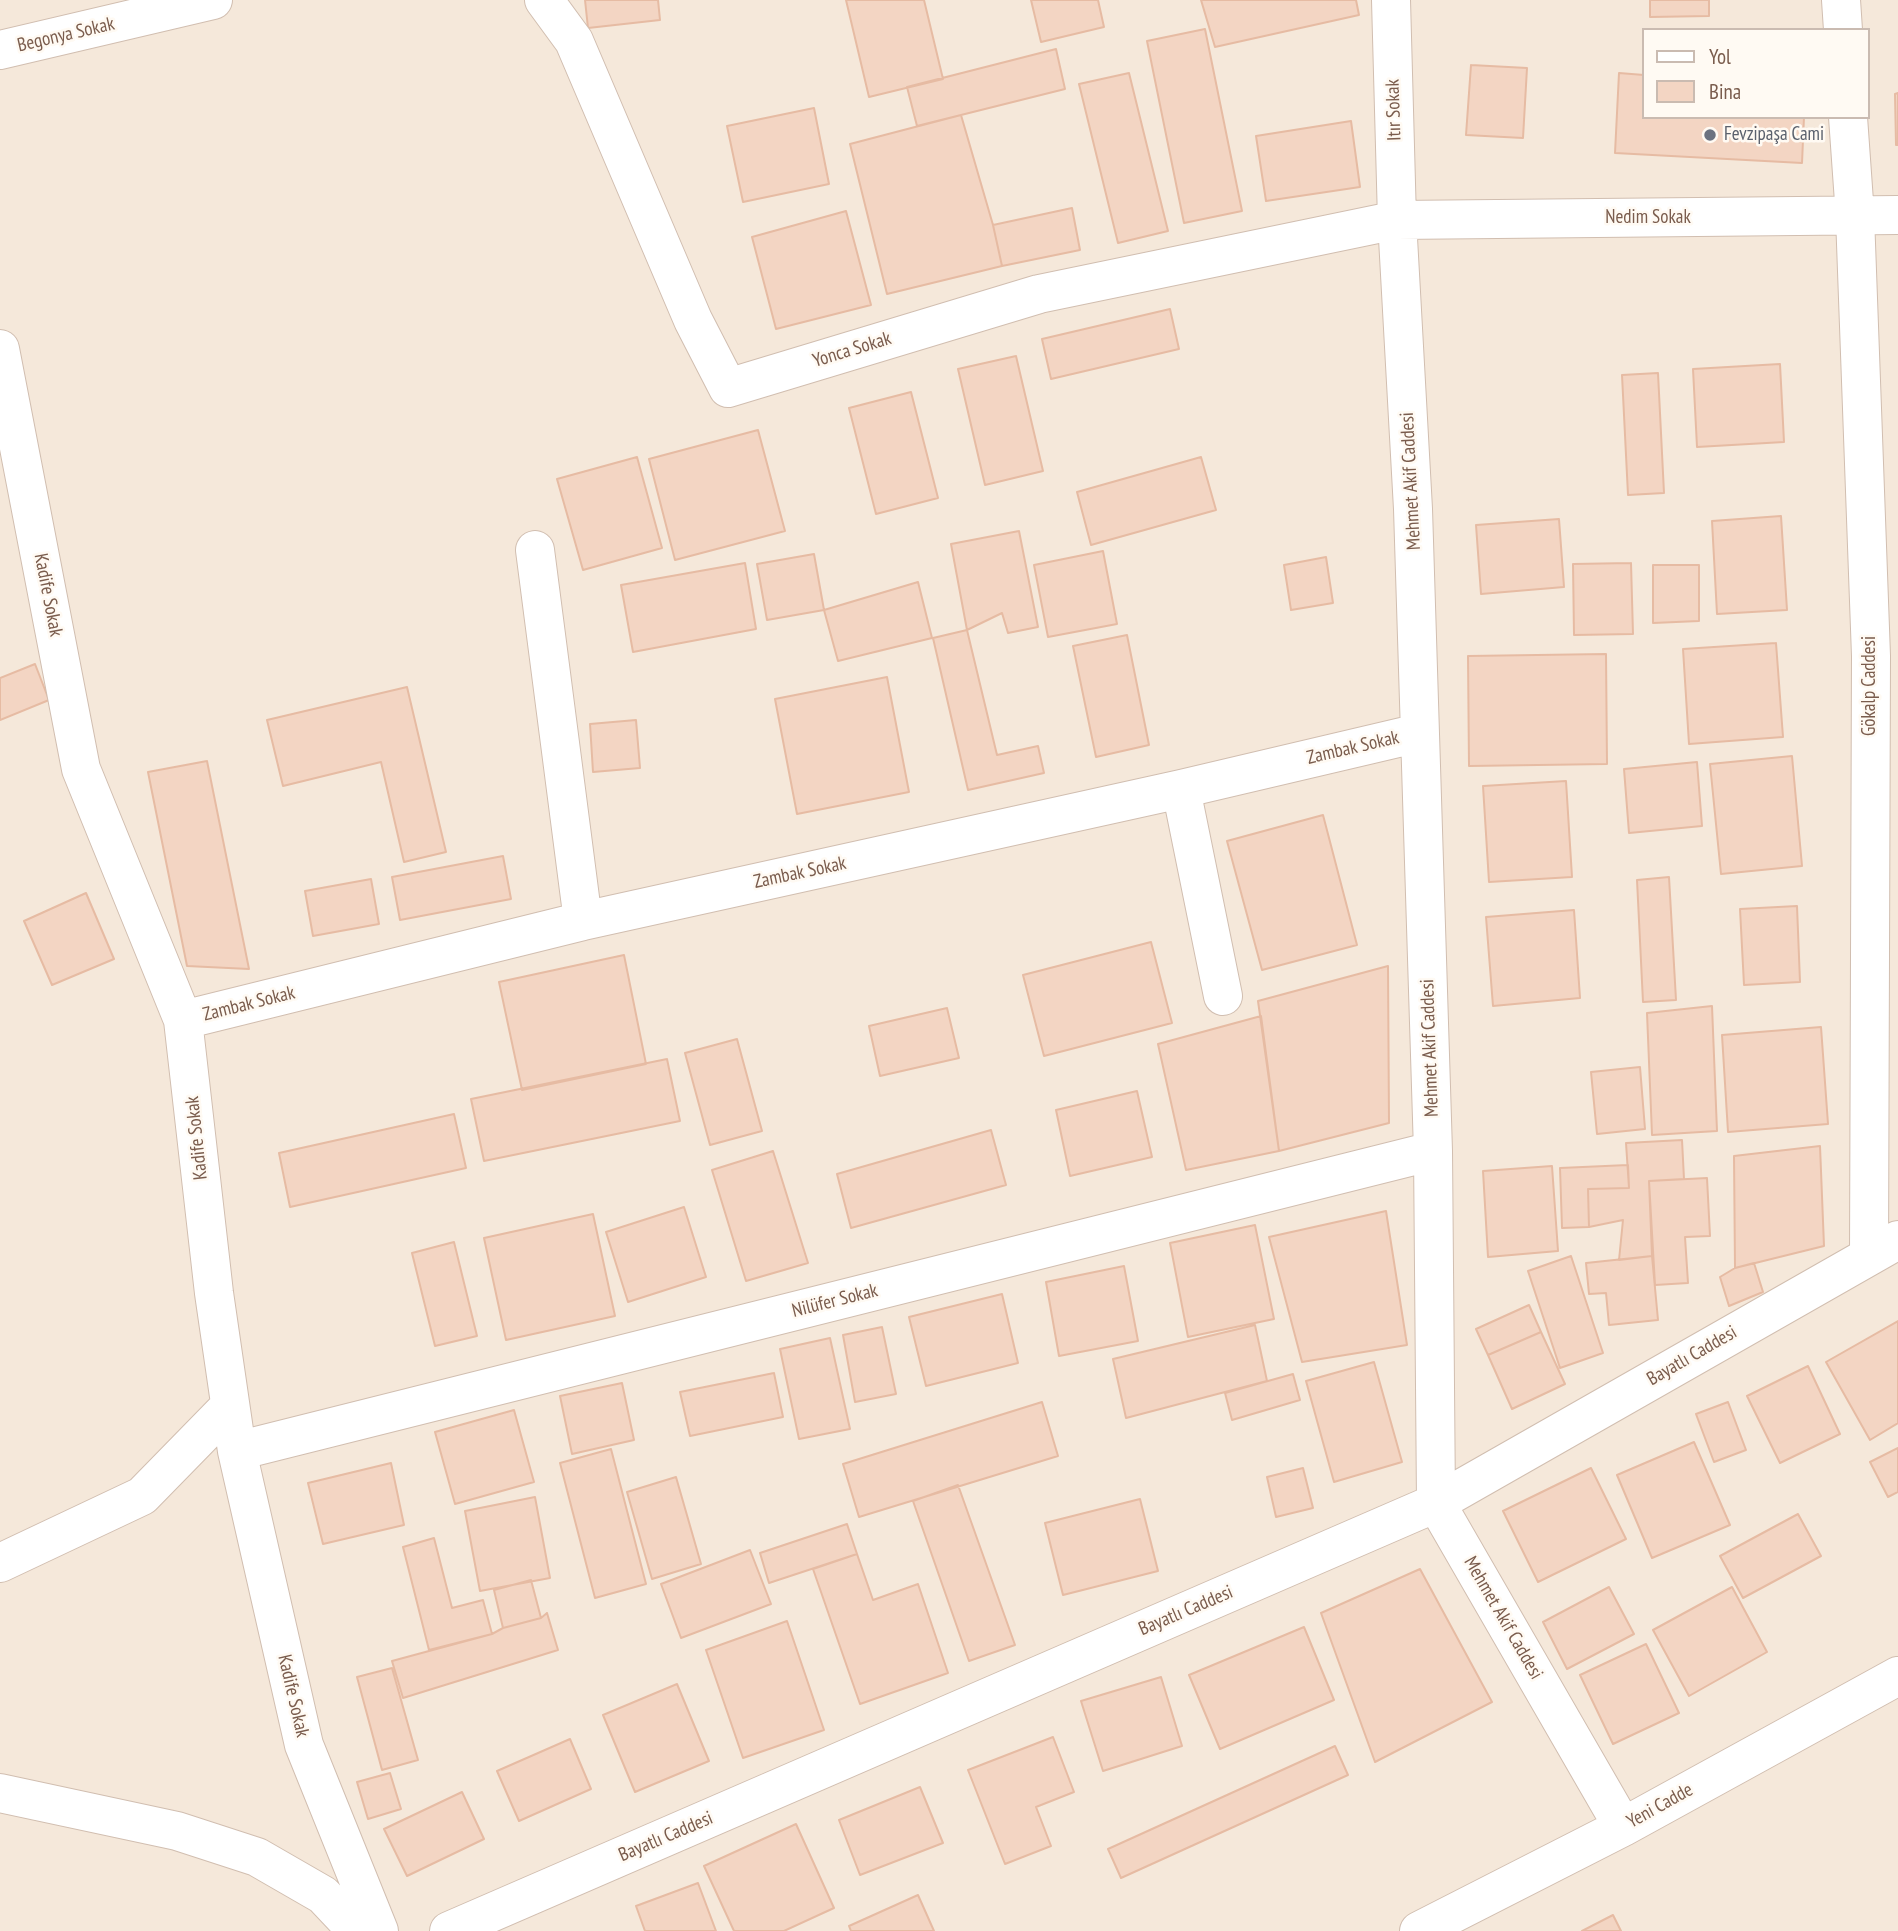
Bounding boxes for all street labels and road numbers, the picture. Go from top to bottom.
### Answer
street label: Begonya Sokak [15,13,117,57]
street label: Itır Sokak [1382,79,1406,141]
street label: Nedim Sokak [1605,207,1691,229]
street label: Yonca Sokak [810,327,894,373]
street label: Mehmet Akif Caddesi [1396,411,1426,551]
street label: Kadife Sokak [29,551,67,639]
street label: Gökalp Caddesi [1859,636,1881,736]
street label: Zambak Sokak [1305,726,1401,770]
street label: Zambak Sokak [752,852,848,894]
street label: Mehmet Akif Caddesi [1416,979,1444,1117]
street label: Zambak Sokak [201,982,297,1026]
street label: Kadife Sokak [181,1095,213,1181]
street label: Nilüfer Sokak [790,1279,880,1323]
street label: Bayatlı Caddesi [1643,1321,1741,1391]
street label: Mehmet Akif Caddesi [1459,1553,1547,1683]
street label: Bayatlı Caddesi [1136,1581,1236,1641]
street label: Kadife Sokak [272,1652,314,1740]
street label: Yeni Cadde [1623,1779,1697,1833]
street label: Bayatlı Caddesi [616,1807,716,1867]

